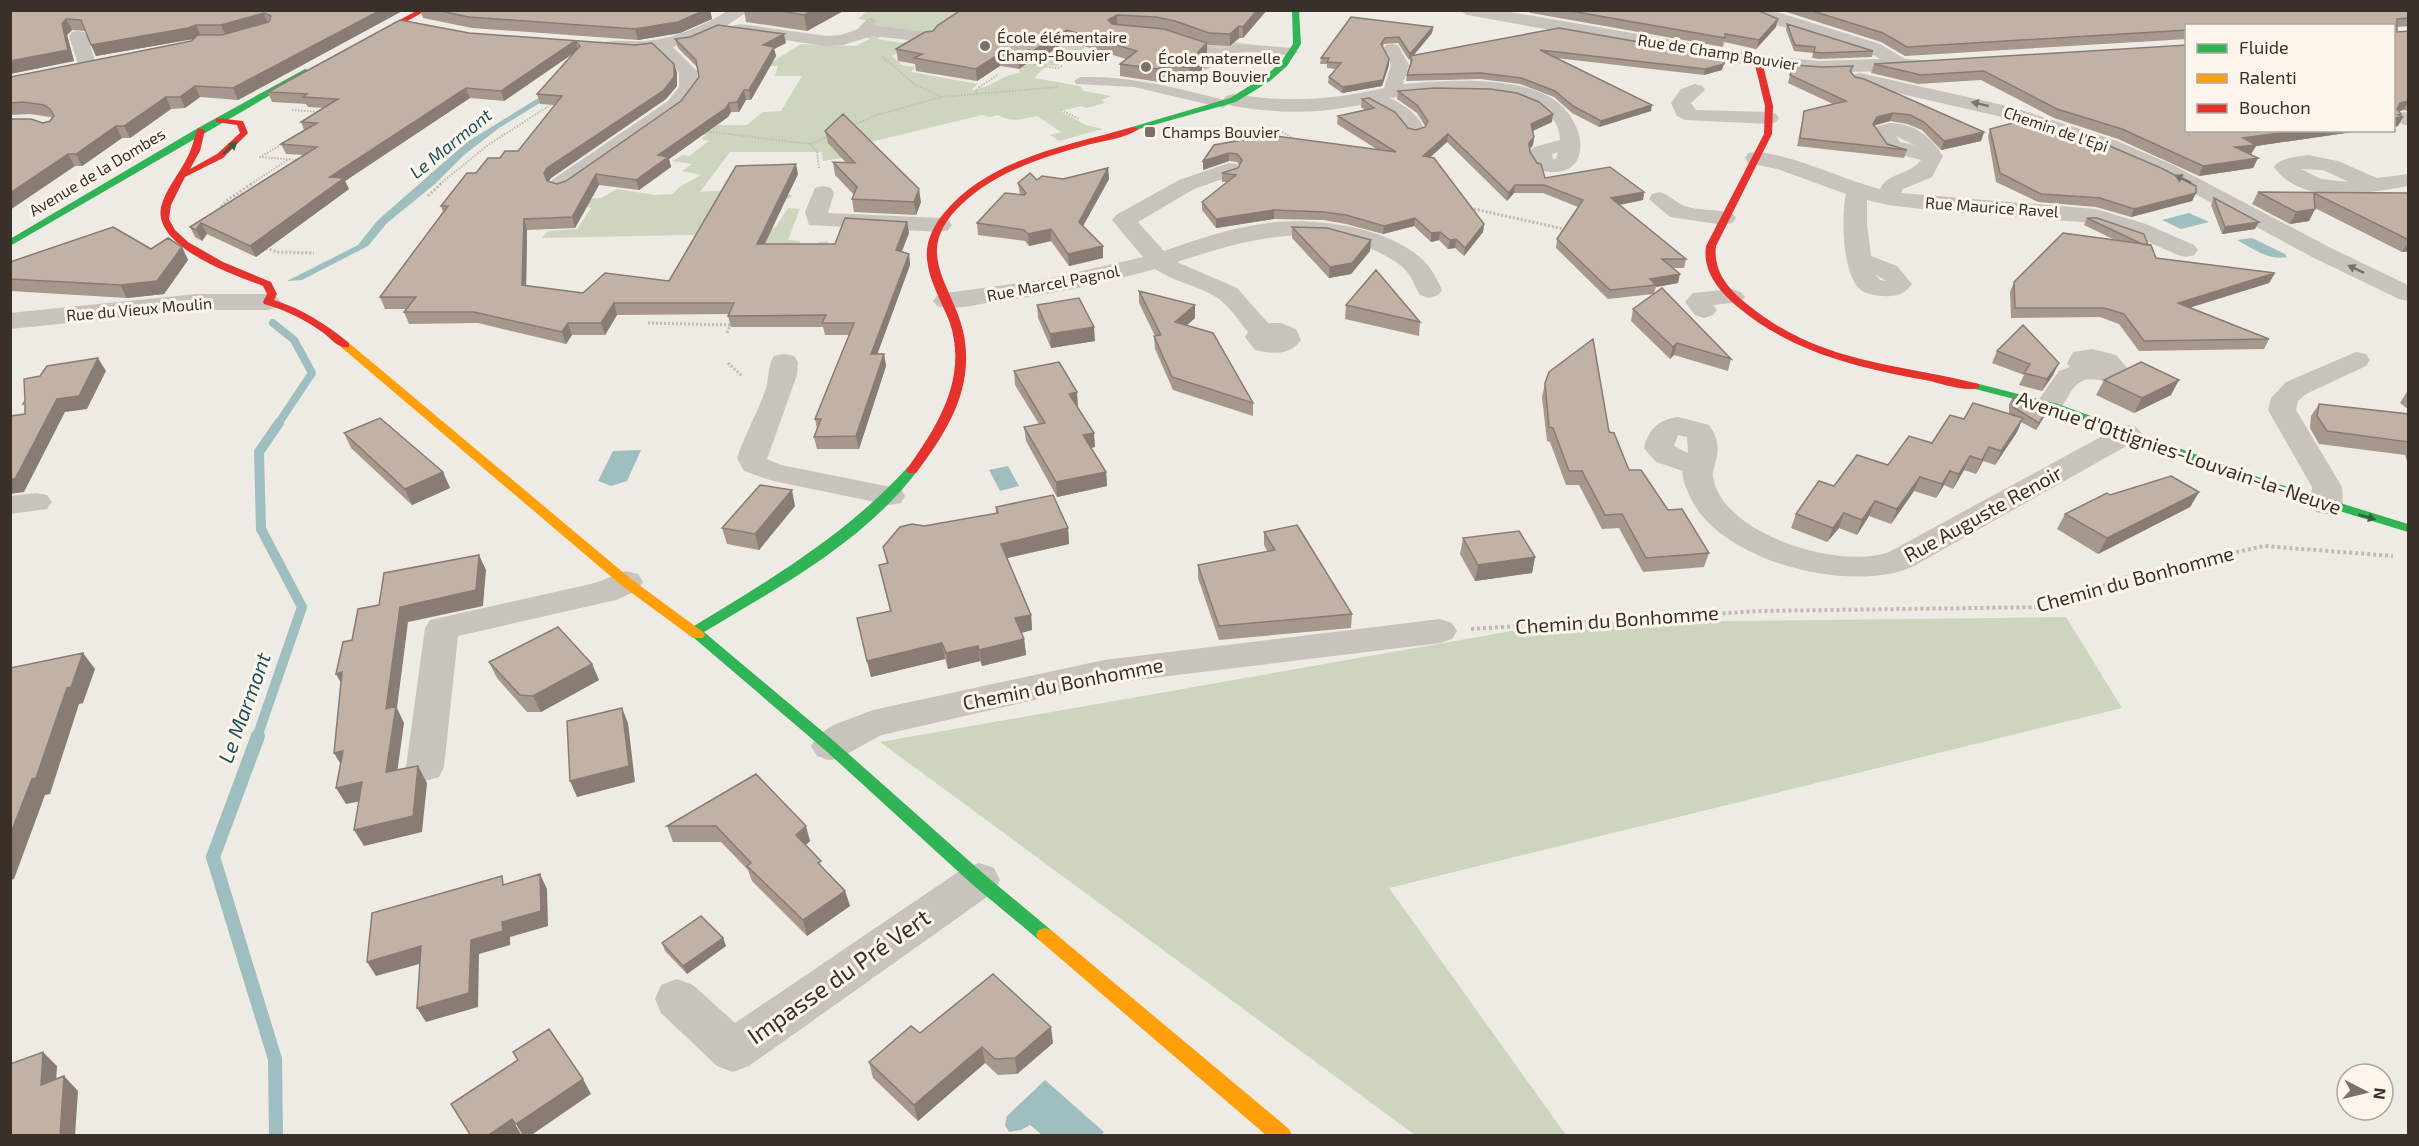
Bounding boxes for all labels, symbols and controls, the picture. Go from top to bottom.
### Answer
legend [2185,24,2395,132]
place label: École élémentaire Champ-Bouvier [997,27,1127,64]
street label: Rue de Champ Bouvier [1637,29,1800,74]
text: Fluide [2239,36,2289,58]
marker: École élémentaire Champ-Bouvier [978,39,992,53]
place label: École maternelle Champ Bouvier [1158,48,1281,85]
marker: École maternelle Champ Bouvier [1139,60,1153,74]
text: Ralenti [2239,66,2297,88]
text: Bouchon [2239,96,2311,118]
one-way arrow [1971,99,1990,109]
street label: Chemin de l'Epi [2001,102,2111,155]
water label: Le Marmont [405,103,496,183]
place label: Champs Bouvier [1162,122,1280,141]
street label: Avenue de la Dombes [25,123,168,220]
marker: Champs Bouvier [1143,125,1157,139]
one-way arrow [222,142,237,155]
one-way arrow [2174,174,2191,183]
street label: Rue Maurice Ravel [1925,192,2060,221]
street label: Rue Marcel Pagnol [985,260,1121,305]
one-way arrow [2347,264,2364,273]
street label: Rue du Vieux Moulin [65,293,213,324]
street label: Avenue d'Ottignies-Louvain-la-Neuve [2014,385,2345,519]
street label: Rue Auguste Renoir [1899,460,2066,566]
one-way arrow [2359,513,2377,522]
street label: Chemin du Bonhomme [2033,540,2236,616]
street label: Chemin du Bonhomme [1514,600,1719,638]
water label: Le Marmont [212,649,275,766]
street label: Chemin du Bonhomme [961,652,1165,714]
street label: Impasse du Pré Vert [741,902,935,1050]
north arrow [2335,1062,2395,1122]
text: N [2370,1087,2391,1101]

